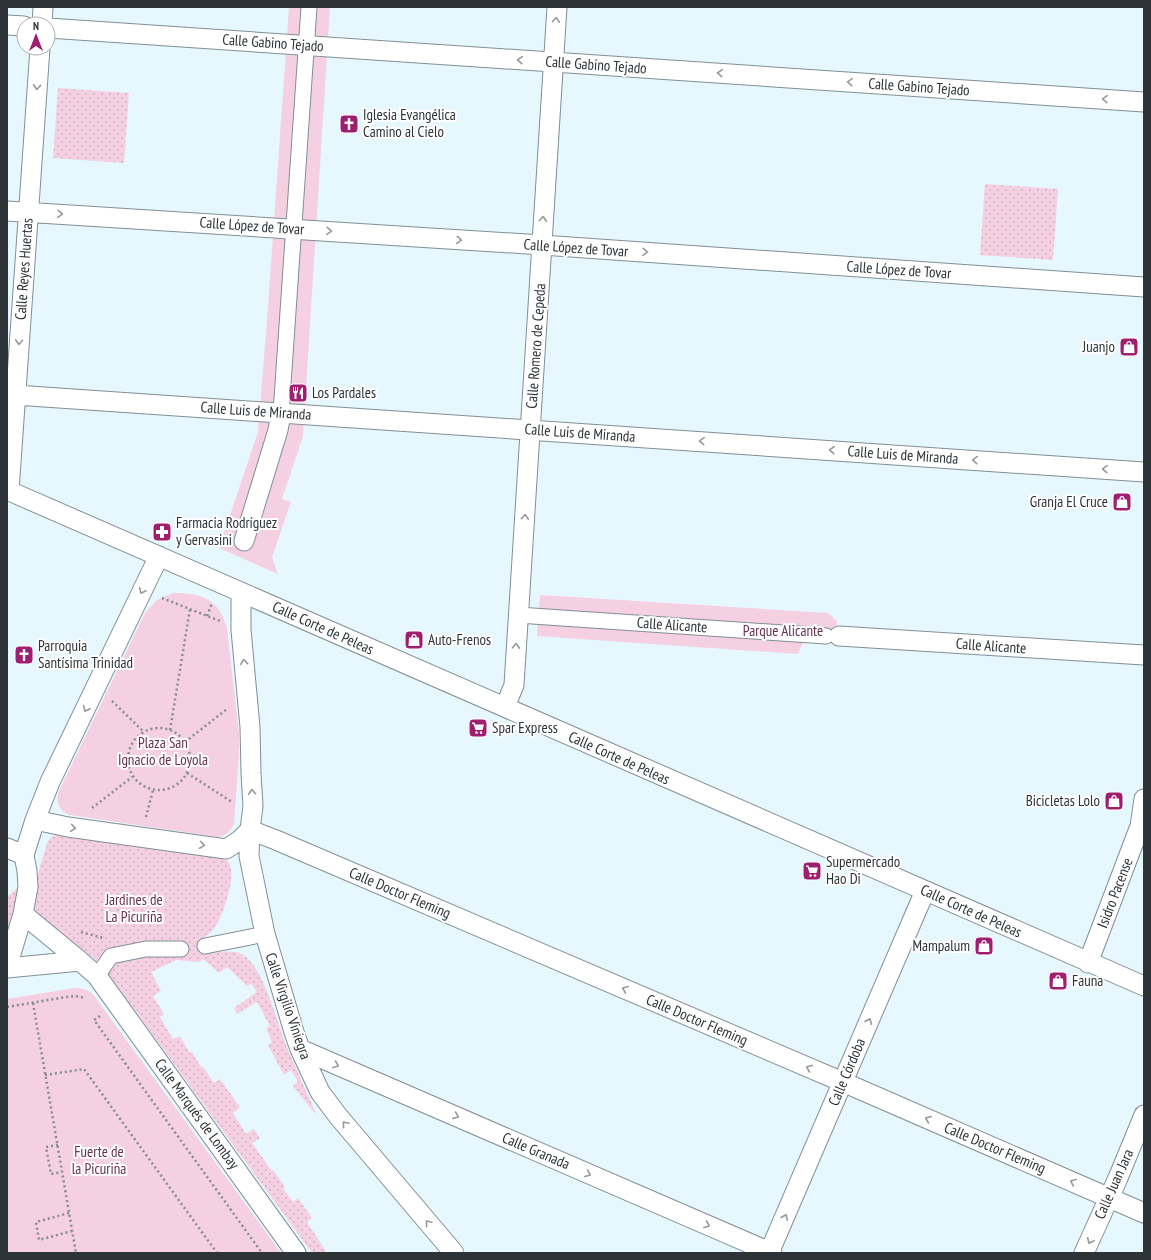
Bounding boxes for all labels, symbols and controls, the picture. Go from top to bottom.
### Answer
north arrow [16,16,56,56]
one-way arrow [552,17,561,23]
text: N [33,19,39,33]
street label: Calle Gabino Tejado [222,29,324,56]
street label: Calle Gabino Tejado [545,51,647,78]
one-way arrow [517,55,523,64]
one-way arrow [717,69,723,78]
street label: Calle Gabino Tejado [868,73,970,100]
one-way arrow [847,77,853,86]
one-way arrow [33,84,42,90]
one-way arrow [1102,95,1108,104]
place label: Iglesia Evangélica Camino al Cielo [363,105,456,141]
church icon: Iglesia Evangélica Camino al Cielo [338,113,360,135]
one-way arrow [57,210,63,219]
street label: Calle López de Tovar [199,212,306,239]
one-way arrow [539,216,548,222]
street label: Calle Reyes Huertas [10,217,37,321]
one-way arrow [326,227,332,236]
street label: Calle López de Tovar [523,234,630,261]
one-way arrow [456,235,462,244]
one-way arrow [642,248,648,257]
street label: Calle López de Tovar [846,256,953,283]
street label: Calle Romero de Cepeda [522,283,549,409]
shop icon: Juanjo [1118,336,1140,358]
place label: Juanjo [1082,337,1115,356]
one-way arrow [15,339,24,345]
restaurant icon: Los Pardales [287,382,309,404]
place label: Los Pardales [312,383,376,402]
street label: Calle Luis de Miranda [200,397,312,424]
street label: Calle Luis de Miranda [524,419,636,446]
one-way arrow [699,437,705,446]
street label: Calle Luis de Miranda [847,441,959,468]
one-way arrow [829,446,835,455]
one-way arrow [972,455,978,464]
one-way arrow [1102,464,1108,473]
shop icon: Granja El Cruce [1111,491,1133,513]
place label: Granja El Cruce [1030,492,1108,511]
place label: Farmacia Rodríguez y Gervasini [176,513,277,549]
one-way arrow [520,514,529,520]
pharmacy icon: Farmacia Rodríguez y Gervasini [151,521,173,543]
one-way arrow [139,587,147,595]
street label: Calle Corte de Peleas [270,597,377,658]
street label: Calle Alicante [636,613,708,636]
park label: Parque Alicante [743,621,823,640]
shop icon: Auto-Frenos [403,629,425,651]
place label: Auto-Frenos [428,630,491,649]
street label: Calle Alicante [955,634,1027,657]
place label: Parroquia Santísima Trinidad [38,636,133,672]
one-way arrow [512,643,521,649]
church icon: Parroquia Santísima Trinidad [13,644,35,666]
one-way arrow [240,659,249,665]
one-way arrow [83,704,91,712]
supermarket icon: Spar Express [467,717,489,739]
place label: Spar Express [492,718,558,737]
street label: Calle Corte de Peleas [566,727,673,788]
park label: Plaza San Ignacio de Loyola [118,733,208,769]
one-way arrow [248,789,257,795]
shop icon: Bicicletas Lolo [1103,790,1125,812]
place label: Bicicletas Lolo [1026,791,1100,810]
one-way arrow [70,823,76,832]
one-way arrow [199,840,205,849]
place label: Supermercado Hao Di [826,852,900,888]
street label: Isidro Pacense [1092,855,1137,931]
supermarket icon: Supermercado Hao Di [801,860,823,882]
street label: Calle Doctor Fleming [347,863,454,922]
street label: Calle Corte de Peleas [918,880,1025,941]
park label: Jardines de La Picuriña [104,890,163,926]
shop icon: Mampalum [973,935,995,957]
place label: Mampalum [912,936,970,955]
street label: Calle Virgilio Viniegra [261,950,316,1062]
shop icon: Fauna [1047,970,1069,992]
place label: Fauna [1072,971,1103,990]
one-way arrow [622,986,630,994]
street label: Calle Doctor Fleming [644,990,751,1049]
one-way arrow [864,1017,872,1025]
street label: Calle Córdoba [824,1035,869,1108]
street label: Calle Marqués de Lombay [151,1055,244,1173]
one-way arrow [333,1060,340,1068]
one-way arrow [806,1065,813,1073]
one-way arrow [452,1112,459,1120]
one-way arrow [925,1116,932,1124]
street label: Calle Doctor Fleming [942,1118,1049,1177]
one-way arrow [342,1121,349,1128]
street label: Calle Granada [500,1128,573,1173]
park label: Fuerte de la Picuriña [72,1142,126,1178]
street label: Calle Juan Jara [1090,1146,1137,1222]
one-way arrow [584,1169,591,1177]
one-way arrow [1070,1179,1077,1187]
one-way arrow [780,1214,788,1221]
one-way arrow [703,1220,710,1228]
one-way arrow [426,1221,433,1228]
one-way arrow [1086,1237,1094,1244]

